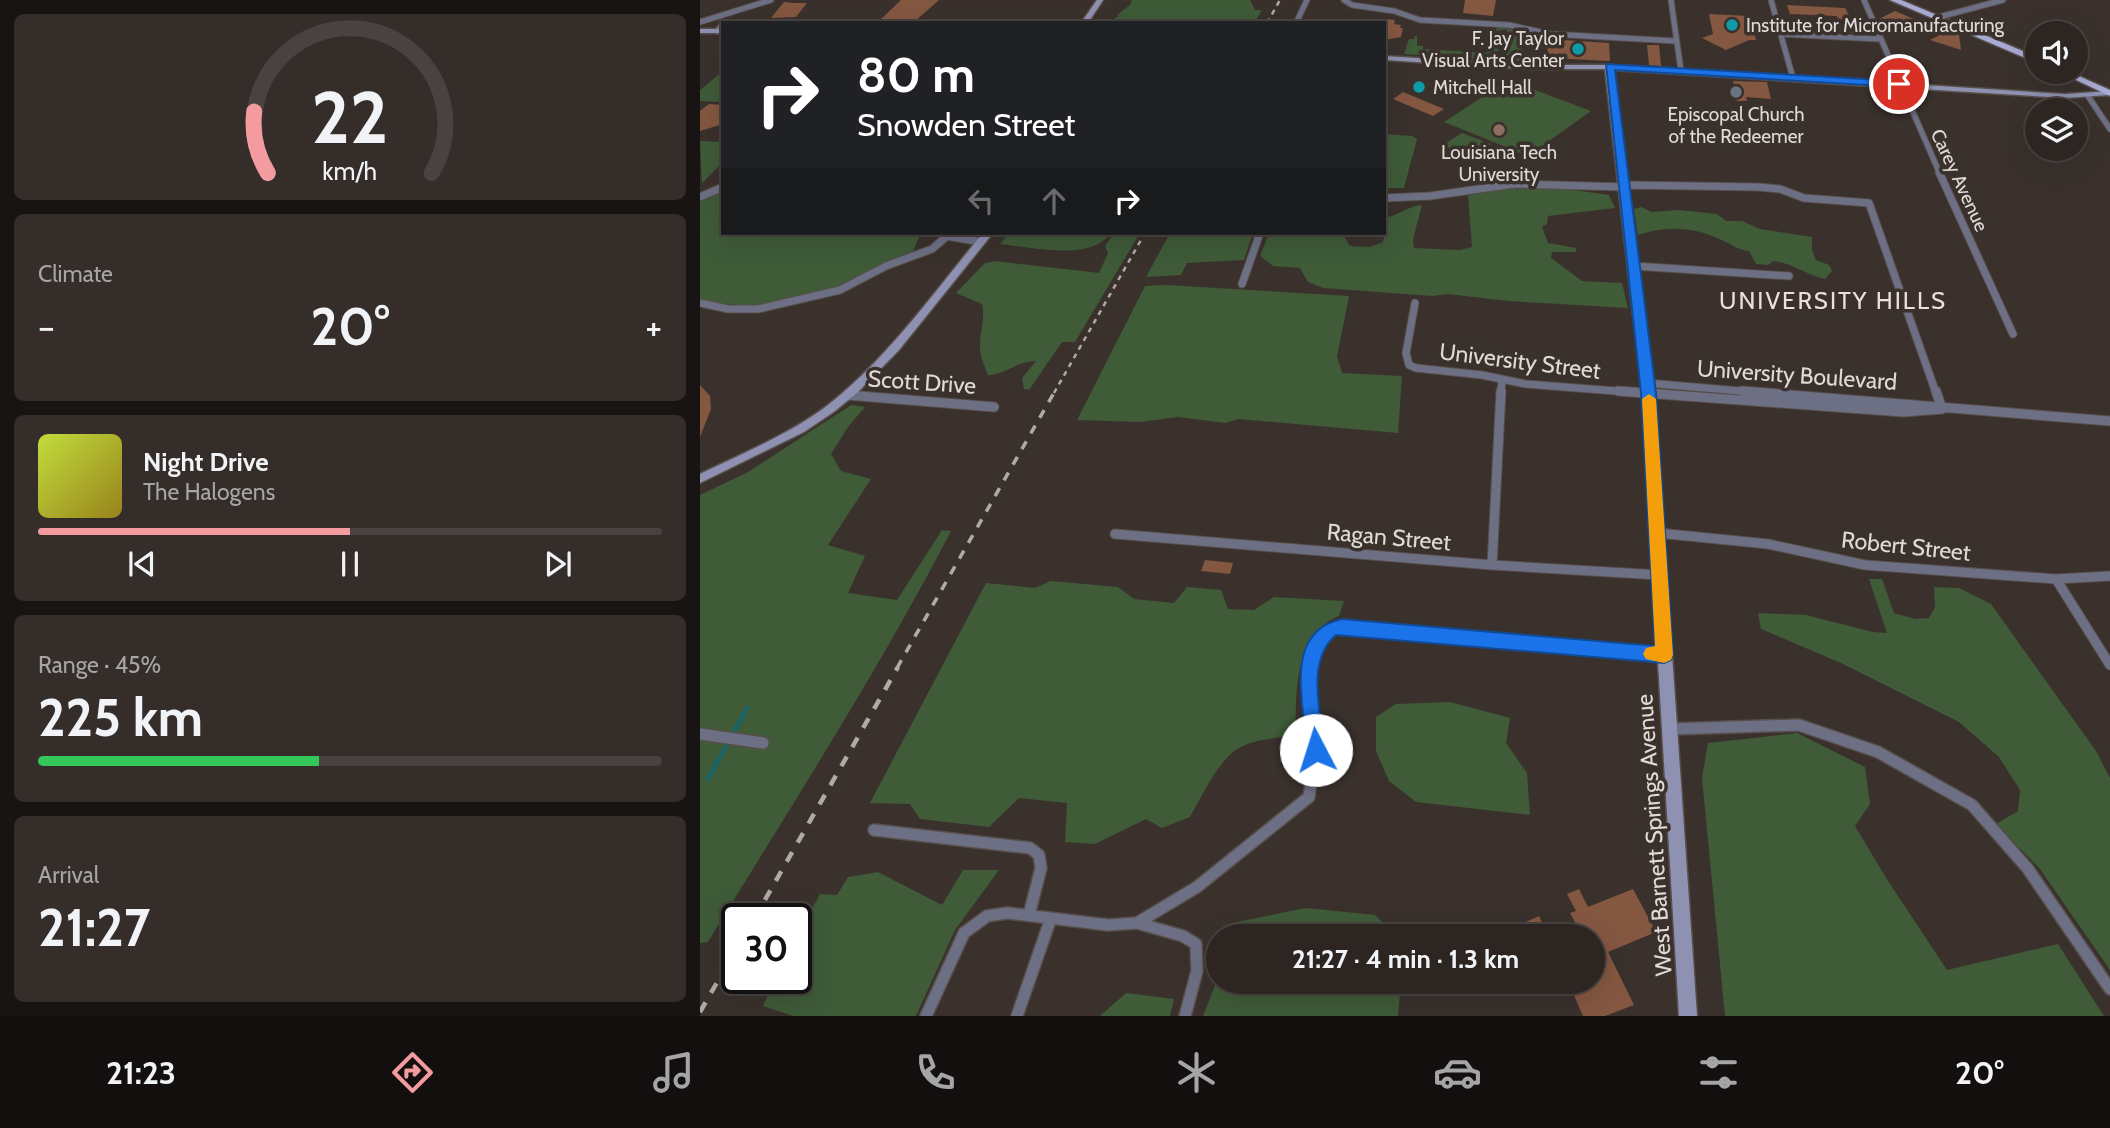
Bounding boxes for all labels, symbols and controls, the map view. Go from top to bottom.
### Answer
place label: Institute for Micromanufacturing [1746,14,2005,37]
marker: Institute for Micromanufacturing [1724,17,1740,33]
map controls [2025,21,2088,161]
button: sound [2025,21,2088,84]
place label: F. Jay Taylor Visual Arts Center [1422,27,1564,72]
marker: F. Jay Taylor Visual Arts Center [1570,41,1586,57]
text: 80 m [857,45,975,104]
icon: right [742,49,833,140]
pin [1869,54,1929,114]
icon: arrive [1880,65,1918,103]
text: 22 [311,74,389,162]
place label: Mitchell Hall [1433,76,1532,99]
marker: Mitchell Hall [1411,79,1427,95]
marker: Episcopal Church of the Redeemer [1728,84,1744,100]
button: layers [2025,98,2088,161]
place label: Episcopal Church of the Redeemer [1668,103,1804,148]
text: Snowden Street [857,105,1075,144]
marker: Louisiana Tech University [1491,122,1507,138]
street label: Carey Avenue [1926,125,1993,235]
place label: Louisiana Tech University [1441,141,1557,186]
text: km/h [323,156,377,186]
icon: left [962,182,1000,220]
icon: ahead [1035,182,1073,220]
icon: right [1108,182,1146,220]
text: Climate [38,260,113,288]
district label: UNIVERSITY HILLS [1719,286,1947,315]
text: 20° [310,295,390,358]
text: − [38,303,55,350]
text: + [645,303,662,350]
street label: University Street [1438,337,1602,385]
street label: University Boulevard [1696,354,1898,396]
street label: Scott Drive [867,364,977,400]
text: Night Drive [143,446,269,478]
text: The Halogens [143,478,275,506]
street label: Ragan Street [1326,518,1452,556]
street label: Robert Street [1840,525,1972,567]
icon: previous [123,545,161,583]
icon: pause [331,545,369,583]
icon: next [539,545,577,583]
text: Range · 45% [38,651,161,679]
text: 225 km [38,686,203,749]
street label: West Barnett Springs Avenue [1630,693,1678,977]
position arrow [1279,713,1353,787]
text: Arrival [38,861,99,889]
text: 21:27 [38,896,150,959]
speed limit sign: 30 [721,903,812,994]
text: 21:27 · 4 min · 1.3 km [1292,943,1519,975]
icon: directions [388,1048,437,1097]
icon: music [649,1048,698,1097]
icon: phone [911,1048,960,1097]
icon: climate [1172,1048,1221,1097]
icon: car [1433,1048,1482,1097]
icon: filters [1694,1048,1743,1097]
text: 21:23 [106,1053,176,1092]
text: 20° [1955,1053,2004,1092]

